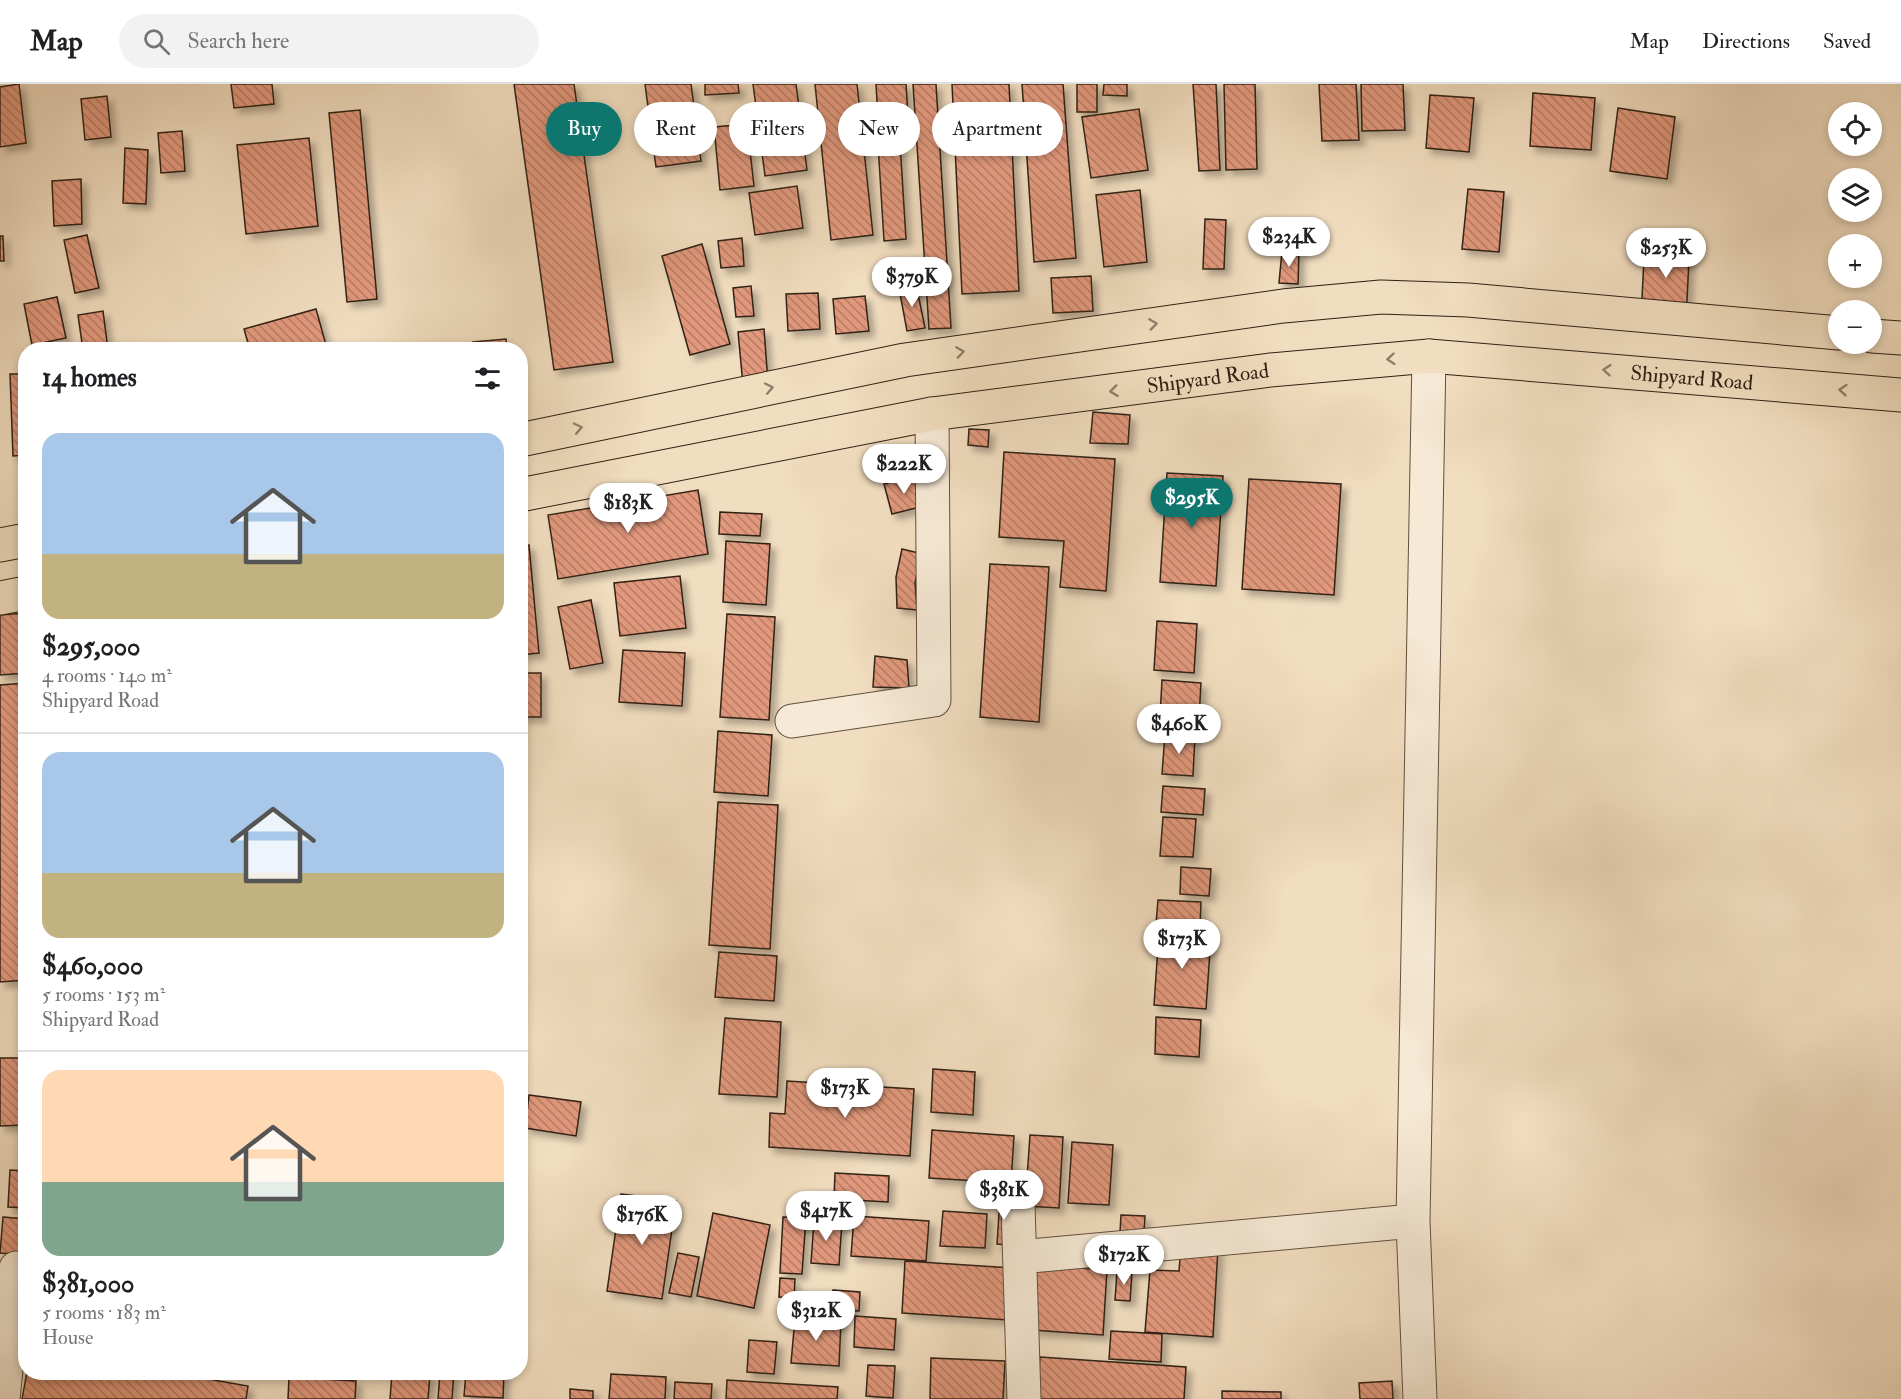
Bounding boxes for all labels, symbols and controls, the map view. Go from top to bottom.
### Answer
search box [119,14,539,68]
text: Map [30,24,83,59]
icon: search [140,25,173,58]
text: Search here [188,27,289,55]
text: Map [1629,28,1669,55]
text: Directions [1702,28,1790,55]
text: Saved [1823,28,1871,55]
chip: Buy [546,102,622,156]
chip: Rent [634,102,717,156]
chip: Filters [729,102,826,156]
chip: New [838,102,920,156]
chip: Apartment [932,102,1063,156]
map controls [1828,102,1882,354]
button: locate [1828,102,1882,156]
button: layers [1828,168,1882,222]
pin: $234K [1247,217,1331,268]
text: $234K [1262,224,1316,249]
pin: $253K [1624,228,1708,279]
button: + [1828,234,1882,288]
text: $253K [1640,235,1692,260]
pin: $379K [870,257,954,308]
text: $379K [886,264,938,289]
button: − [1828,300,1882,354]
one-way arrow [1148,319,1158,331]
one-way arrow [955,346,965,358]
one-way arrow [1387,352,1396,365]
street label: Shipyard Road [1145,357,1271,399]
street label: Shipyard Road [1629,359,1755,396]
text: 14 homes [42,362,137,394]
icon: filters [471,362,504,395]
one-way arrow [1602,364,1611,377]
one-way arrow [763,382,773,395]
one-way arrow [1110,384,1119,396]
one-way arrow [1838,384,1847,397]
one-way arrow [572,423,582,436]
pin: $222K [862,444,946,495]
text: $222K [876,451,932,476]
icon: home [219,472,327,580]
pin: $295K [1150,478,1234,529]
pin: $183K [586,483,670,534]
text: $295K [1165,485,1219,510]
text: $183K [603,490,653,515]
text: $295,000 [42,631,140,663]
text: 4 rooms · 140 m² [42,663,172,688]
text: Shipyard Road [42,688,159,713]
pin: $460K [1137,704,1221,755]
text: $460K [1151,711,1207,736]
icon: home [219,791,327,899]
pin: $173K [1140,919,1224,970]
text: $173K [1157,926,1207,951]
text: $460,000 [42,950,143,982]
text: 5 rooms · 153 m² [42,982,165,1007]
text: Shipyard Road [42,1007,159,1032]
pin: $173K [803,1068,887,1119]
text: $173K [820,1075,870,1100]
icon: home [219,1109,327,1217]
pin: $381K [962,1170,1046,1221]
text: $381K [979,1177,1029,1202]
pin: $417K [784,1191,868,1242]
pin: $176K [600,1195,684,1246]
text: $417K [800,1198,852,1223]
text: $176K [616,1202,668,1227]
pin: $172K [1082,1235,1166,1286]
text: $172K [1098,1242,1150,1267]
text: $381,000 [42,1268,134,1300]
pin: $312K [774,1291,858,1342]
text: $312K [791,1298,841,1323]
text: 5 rooms · 183 m² [42,1300,166,1325]
text: House [42,1325,93,1350]

